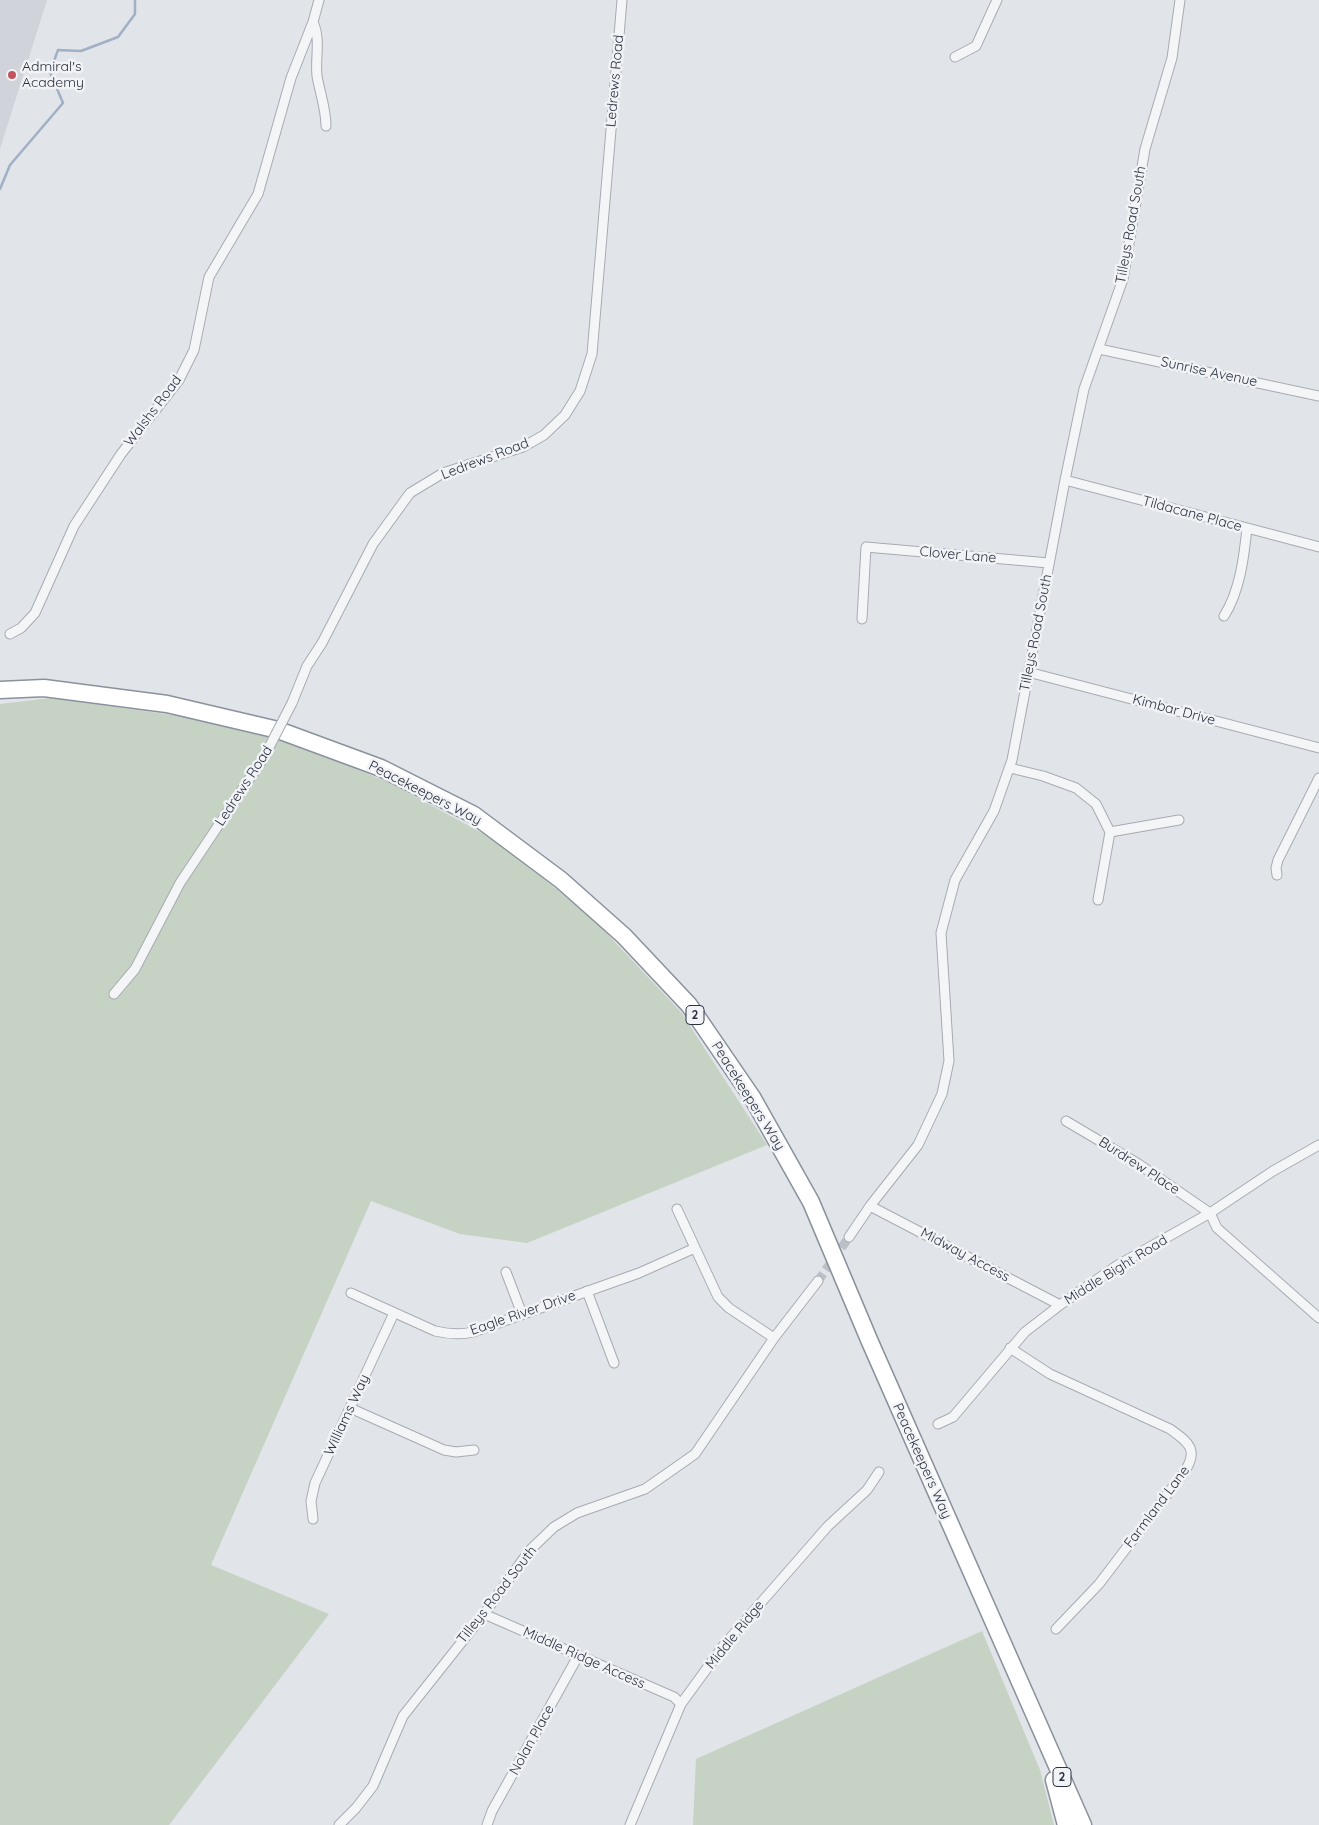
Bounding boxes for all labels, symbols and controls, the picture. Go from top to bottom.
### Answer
street label: Ledrews Road [603,34,627,128]
place label: Admiral's Academy [22,59,84,92]
marker: Admiral's Academy [6,69,18,81]
street label: Tilleys Road South [1112,165,1150,285]
street label: Sunrise Avenue [1159,354,1259,390]
street label: Walshs Road [121,372,185,450]
street label: Ledrews Road [439,435,531,483]
street label: Tildacane Place [1140,493,1244,535]
street label: Clover Lane [919,543,997,567]
street label: Tilleys Road South [1016,573,1056,693]
street label: Kimbar Drive [1131,691,1217,729]
street label: Ledrews Road [212,743,276,829]
street label: Peacekeepers Way [366,757,484,829]
road number: 2 [686,1006,704,1024]
street label: Peacekeepers Way [708,1039,788,1153]
street label: Burdrew Place [1095,1134,1183,1198]
street label: Midway Access [918,1224,1012,1286]
street label: Middle Bight Road [1061,1231,1171,1309]
street label: Eagle River Drive [468,1287,578,1339]
street label: Williams Way [321,1372,373,1458]
street label: Peacekeepers Way [889,1401,955,1521]
street label: Farmland Lane [1121,1463,1193,1551]
street label: Tilleys Road South [454,1543,540,1647]
street label: Middle Ridge [702,1597,768,1673]
street label: Middle Ridge Access [520,1623,648,1693]
street label: Nolan Place [506,1702,558,1778]
road number: 2 [1053,1768,1071,1786]

